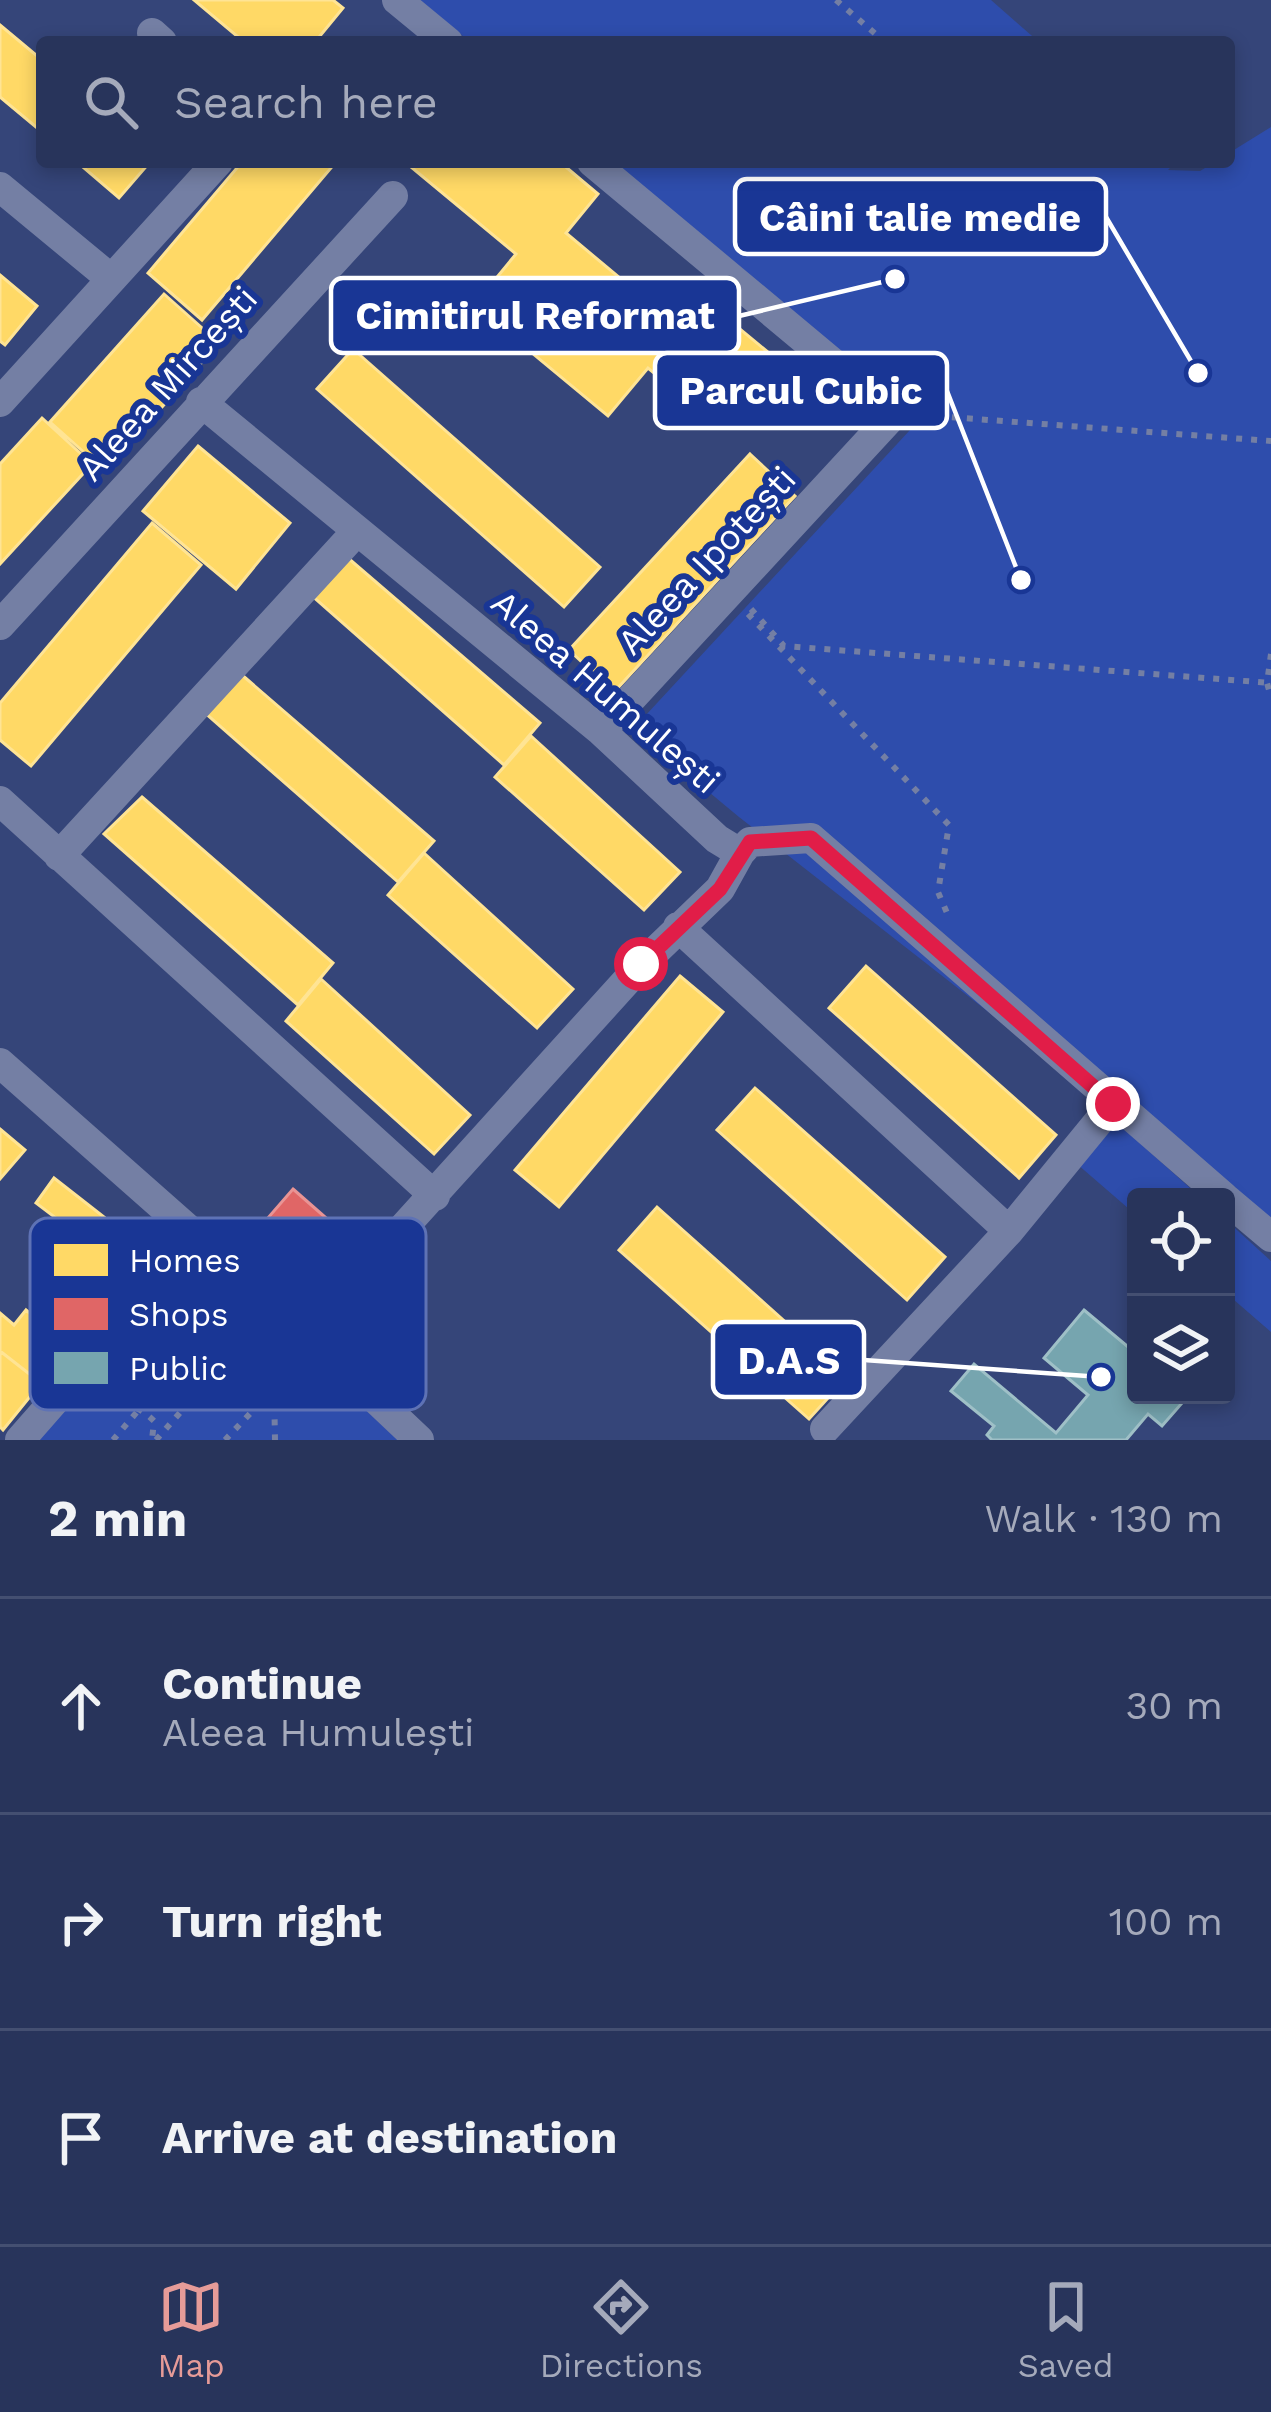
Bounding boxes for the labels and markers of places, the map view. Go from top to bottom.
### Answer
callout: Câini talie medie [735,179,1106,254]
callout: Cimitirul Reformat [331,278,739,353]
callout: Parcul Cubic [655,353,947,428]
callout: D.A.S [713,1322,864,1397]

